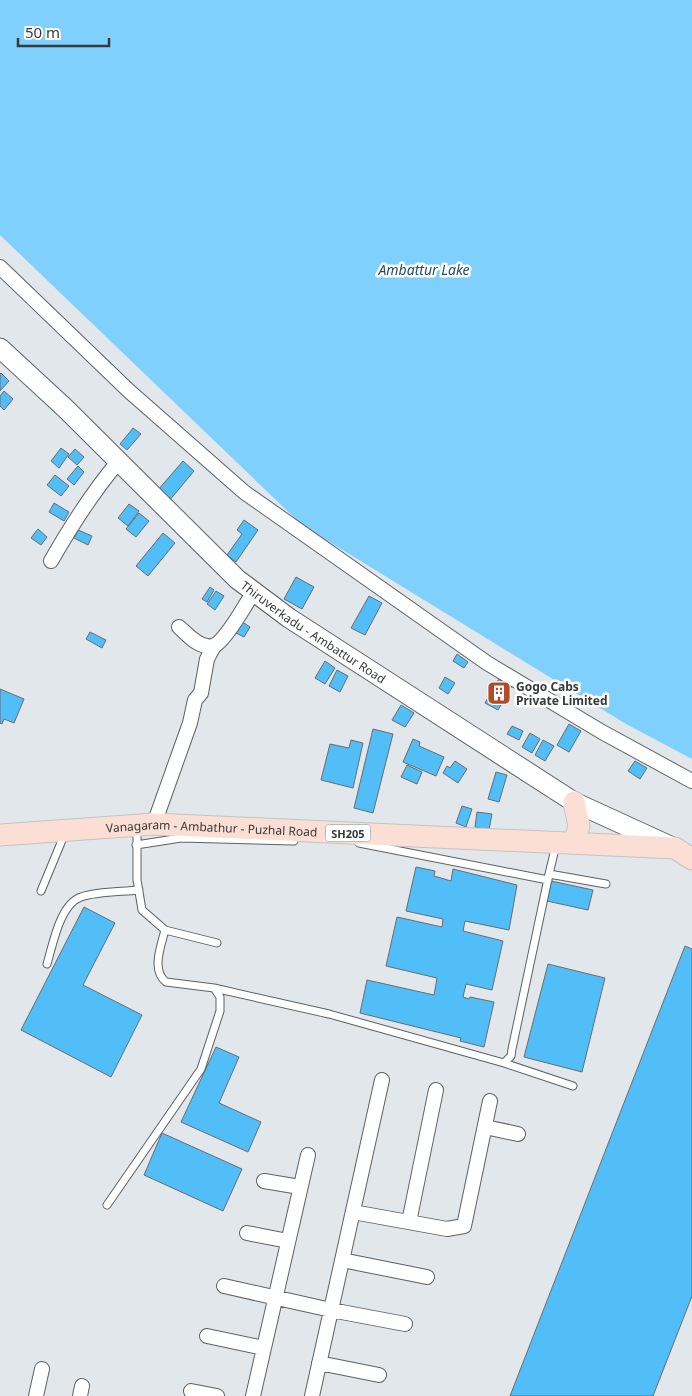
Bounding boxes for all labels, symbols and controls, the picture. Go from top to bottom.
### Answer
scale bar [18,15,109,47]
text: 50 m [25,22,60,42]
water label: Ambattur Lake [377,260,470,279]
street label: Thiruverkadu - Ambattur Road [238,577,389,687]
place label: Gogo Cabs Private Limited [516,678,607,709]
building icon: Gogo Cabs Private Limited [486,680,512,706]
street label: Vanagaram - Ambathur - Puzhal Road [105,815,318,840]
road number: SH205 [326,824,370,841]

